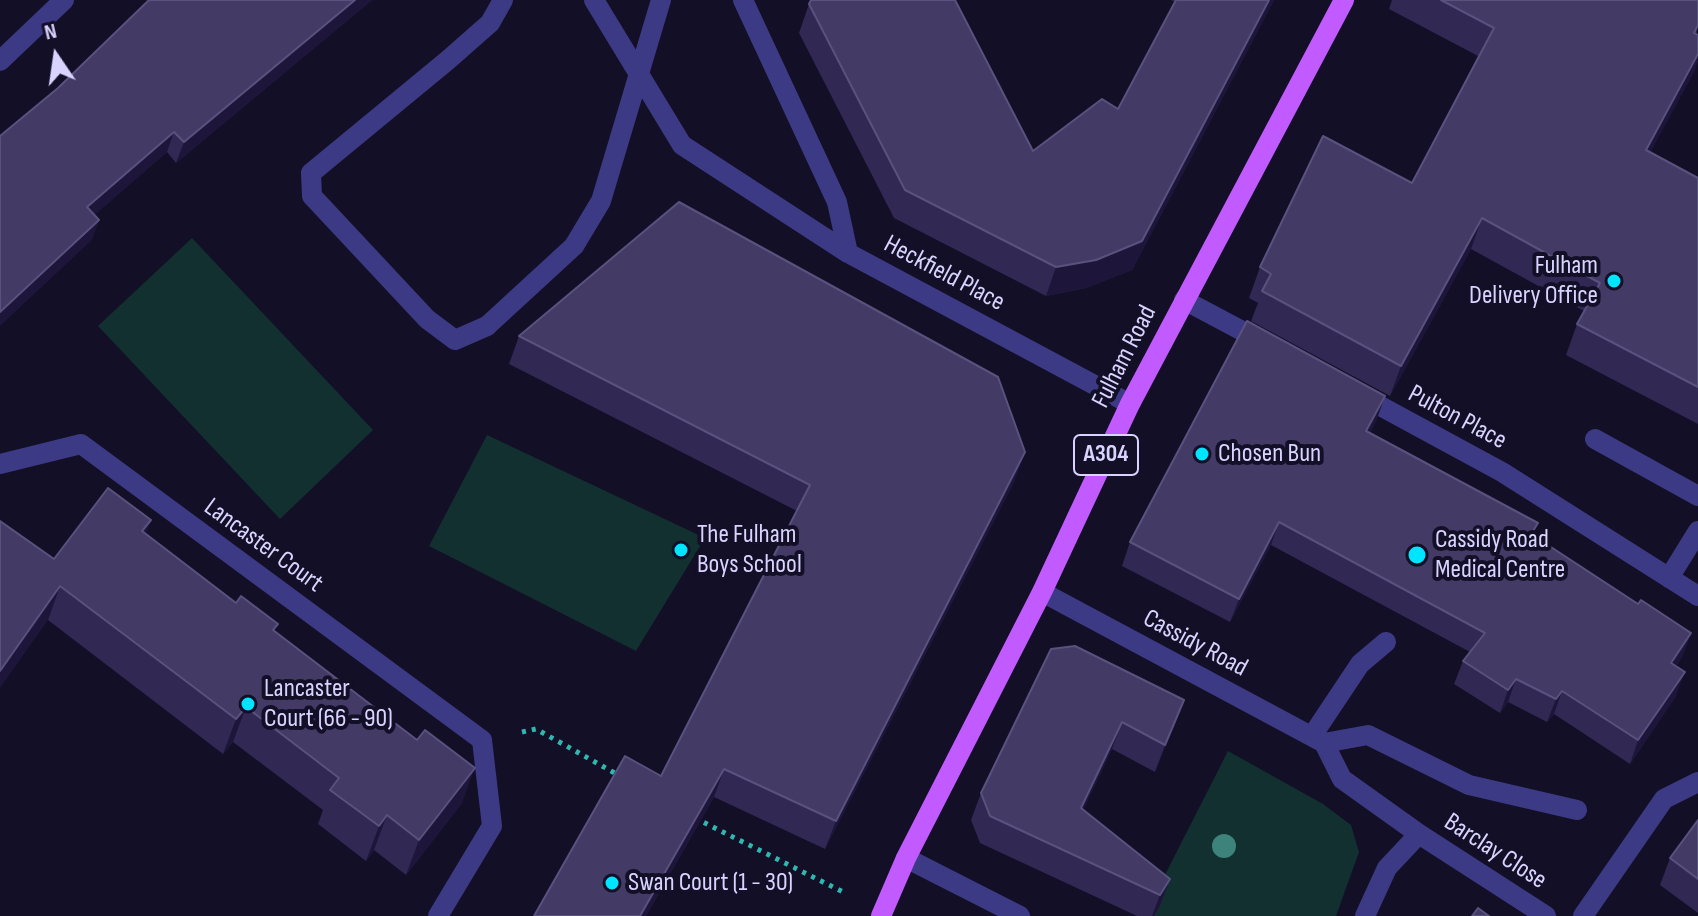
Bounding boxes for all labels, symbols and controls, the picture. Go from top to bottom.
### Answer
north arrow [16,16,96,96]
text: N [42,18,59,47]
street label: Heckfield Place [878,229,1010,319]
place label: Fulham Delivery Office [1469,250,1598,312]
marker: Fulham Delivery Office [1605,272,1623,290]
street label: Fulham Road [1086,301,1164,413]
street label: Pulton Place [1402,379,1512,457]
road number: A304 [1074,435,1138,475]
place label: Chosen Bun [1218,438,1321,470]
marker: Chosen Bun [1193,445,1211,463]
street label: Lancaster Court [197,492,329,600]
place label: The Fulham Boys School [697,519,802,580]
place label: Cassidy Road Medical Centre [1435,524,1565,586]
marker: The Fulham Boys School [672,541,690,559]
marker: Cassidy Road Medical Centre [1406,544,1428,566]
street label: Cassidy Road [1137,604,1253,684]
place label: Lancaster Court (66 - 90) [264,673,393,734]
marker: Lancaster Court (66 - 90) [239,695,257,713]
street label: Barclay Close [1438,807,1552,897]
place label: Swan Court (1 - 30) [628,867,793,899]
marker: Swan Court (1 - 30) [603,874,621,892]

